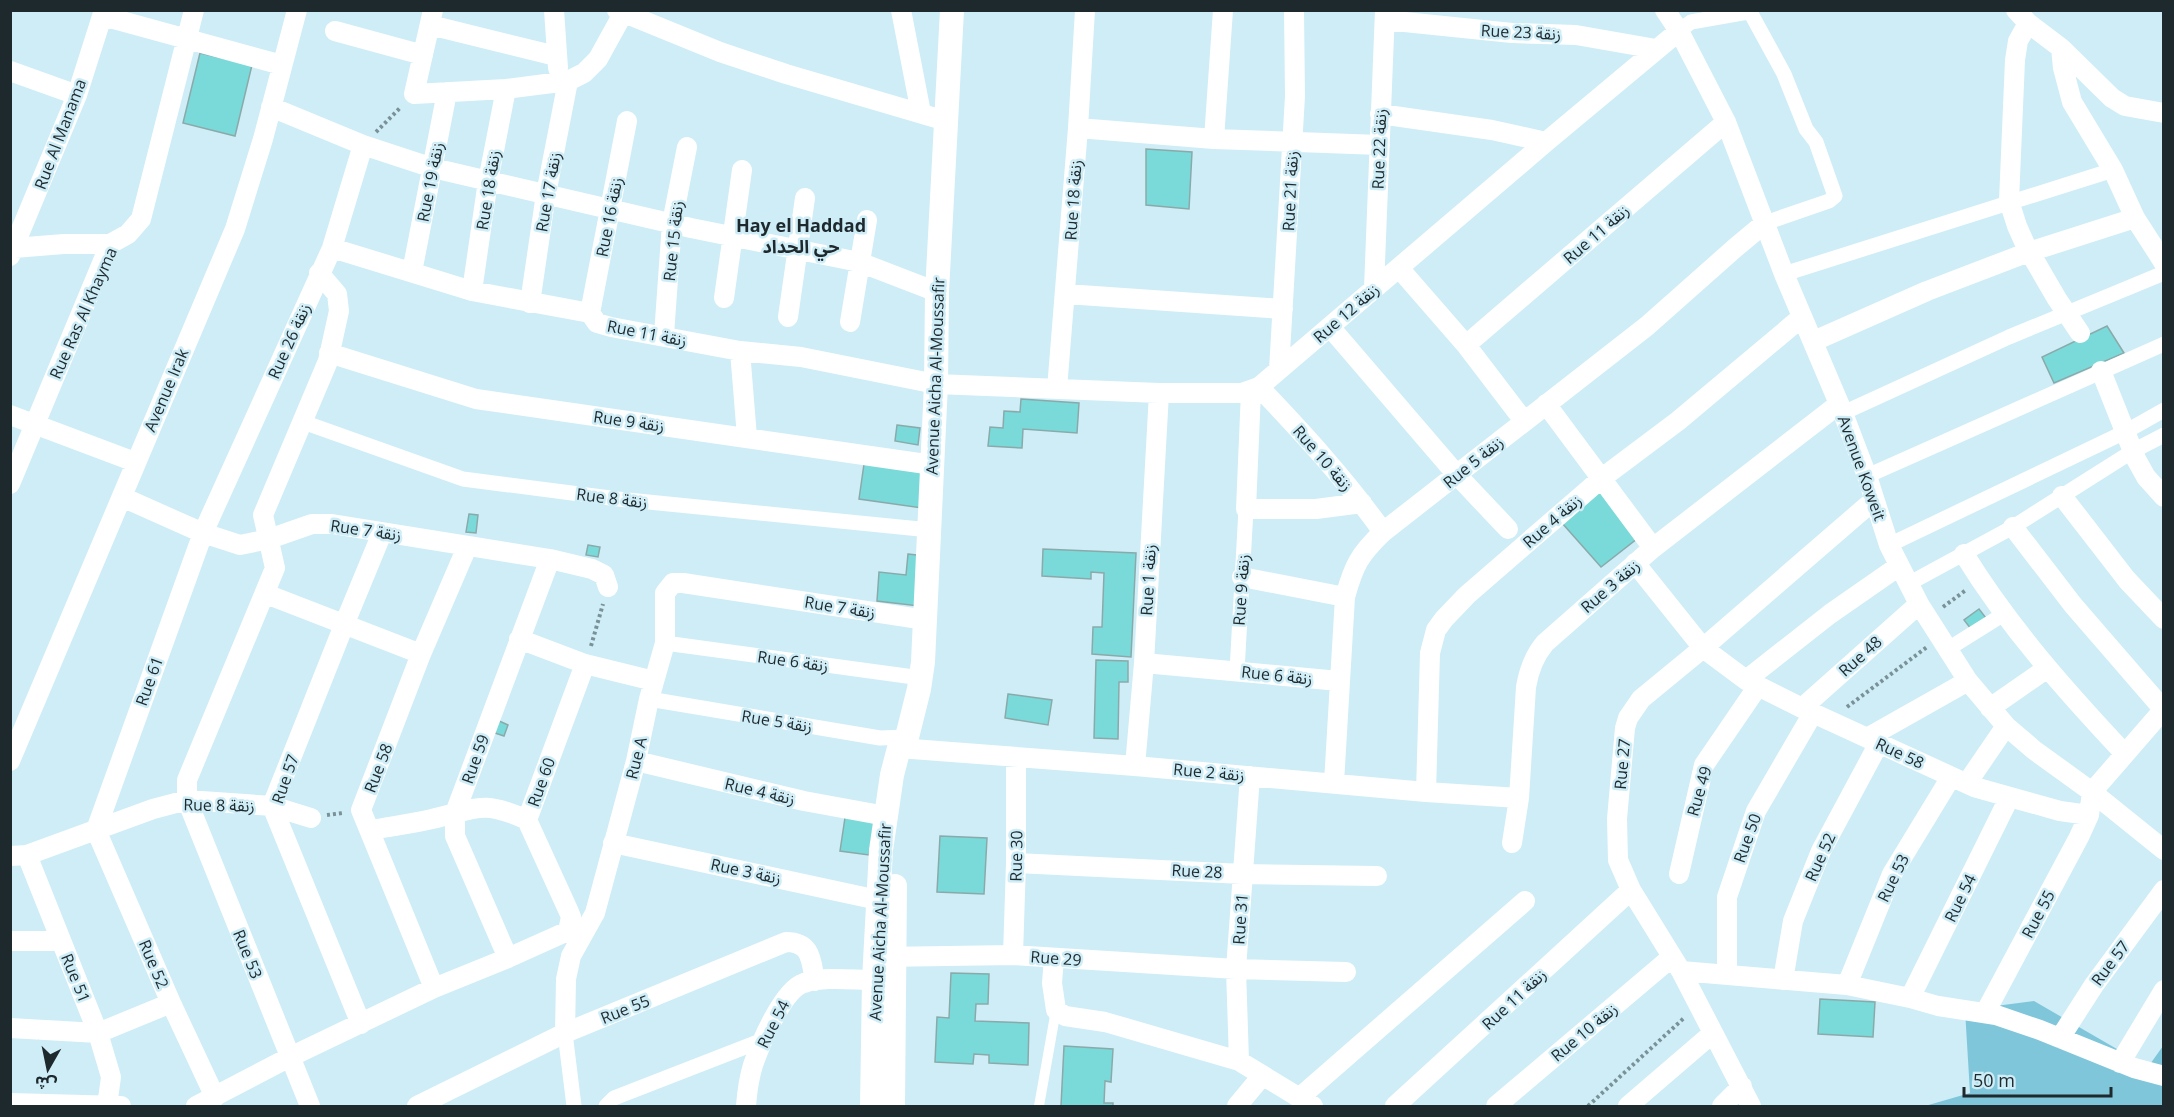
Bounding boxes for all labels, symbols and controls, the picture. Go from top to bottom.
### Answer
street label: Rue 23 زنقة [1480,19,1562,45]
street label: Rue Al Manama [29,76,91,192]
street label: Rue 22 زنقة [1367,108,1391,190]
street label: Rue 19 زنقة [412,140,448,224]
street label: Rue 18 زنقة [471,148,505,232]
street label: Rue 17 زنقة [530,150,566,234]
street label: Rue 21 زنقة [1277,150,1303,232]
street label: Rue 18 زنقة [1059,159,1087,241]
street label: Rue 16 زنقة [591,175,627,259]
street label: Rue 11 زنقة [1558,199,1634,269]
street label: Rue 15 زنقة [658,200,688,282]
district label: Hay el Haddad حي الحداد [736,213,866,261]
street label: Rue Ras Al Khayma [44,244,122,382]
street label: Avenue Aicha Al-Moussafir [921,276,949,475]
street label: Rue 12 زنقة [1308,278,1384,348]
street label: Rue 26 زنقة [263,300,315,382]
street label: Rue 11 زنقة [605,315,689,351]
street label: Avenue Irak [139,345,194,435]
street label: Rue 9 زنقة [592,405,666,437]
street label: Avenue Koweit [1833,412,1891,524]
street label: Rue 10 زنقة [1288,420,1358,496]
street label: Rue 5 زنقة [1438,431,1508,493]
street label: Rue 8 زنقة [575,483,649,513]
street label: Rue 4 زنقة [1518,489,1586,553]
street label: Rue 7 زنقة [329,514,403,546]
street label: Rue 1 زنقة [1135,544,1161,616]
street label: Rue 9 زنقة [1228,554,1254,626]
street label: Rue 3 زنقة [1576,554,1644,618]
street label: Rue 7 زنقة [803,591,877,623]
street label: Rue 48 [1834,631,1886,681]
street label: Rue 6 زنقة [756,645,830,677]
street label: Rue 61 [130,653,168,709]
street label: Rue 6 زنقة [1240,660,1314,690]
street label: Rue 5 زنقة [740,705,814,737]
street label: Rue 59 [456,731,494,787]
street label: Rue 58 [1872,732,1928,774]
street label: Rue A [620,734,652,781]
street label: Rue 27 [1609,738,1635,790]
street label: Rue 58 [359,740,397,796]
street label: Rue 57 [266,751,304,807]
street label: Rue 60 [522,754,560,810]
street label: Rue 2 زنقة [1172,758,1246,786]
street label: Rue 49 [1681,763,1717,819]
street label: Rue 4 زنقة [723,772,797,810]
street label: Rue 8 زنقة [183,793,255,817]
street label: Rue 50 [1728,810,1766,866]
street label: Avenue Aicha Al-Moussafir [864,822,896,1021]
street label: Rue 52 [1800,829,1840,885]
street label: Rue 30 [1005,830,1027,882]
street label: Rue 53 [1872,850,1914,906]
street label: Rue 3 زنقة [709,853,783,889]
street label: Rue 28 [1171,859,1223,883]
street label: Rue 54 [1939,870,1981,926]
street label: Rue 55 [2016,886,2060,942]
street label: Rue 31 [1227,893,1253,945]
street label: Rue 53 [228,926,268,982]
street label: Rue 52 [134,936,174,992]
street label: Rue 57 [2086,936,2134,990]
street label: Rue 29 [1030,945,1082,971]
street label: Rue 51 [56,950,96,1006]
street label: Rue 11 زنقة [1477,963,1551,1035]
street label: Rue 55 [597,989,653,1029]
street label: Rue 54 [752,996,794,1052]
street label: Rue 10 زنقة [1546,998,1622,1066]
north arrow [18,1039,78,1099]
scale bar [1964,1060,2111,1098]
text: 50 m [1973,1068,2015,1092]
text: ش [33,1071,58,1096]

